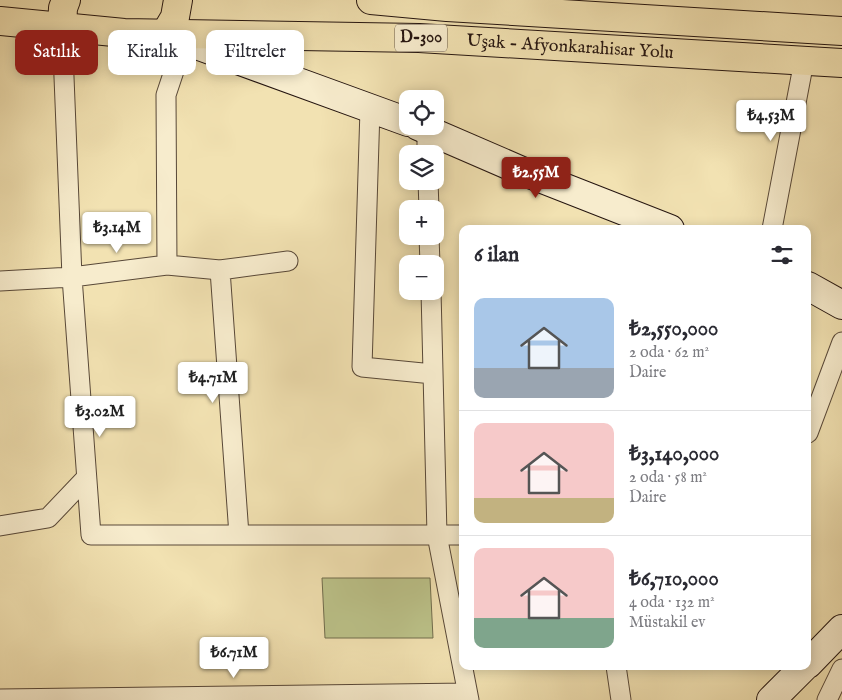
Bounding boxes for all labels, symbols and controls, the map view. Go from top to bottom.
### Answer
road number: D-300 [395,24,447,52]
street label: Uşak - Afyonkarahisar Yolu [466,29,674,65]
chip: Satılık [15,30,98,75]
chip: Kiralık [108,30,196,75]
chip: Filtreler [206,30,304,75]
map controls [399,90,444,300]
button: locate [399,90,444,135]
pin: ₺4.53M [730,100,812,142]
text: ₺4.53M [747,106,795,126]
button: layers [399,145,444,190]
pin: ₺2.55M [495,156,577,199]
text: ₺2.55M [513,163,559,183]
button: + [399,200,444,245]
pin: ₺3.14M [76,212,158,254]
text: ₺3.14M [93,218,141,238]
icon: filters [768,241,796,269]
text: 6 ilan [474,242,519,269]
button: − [399,255,444,300]
text: ₺2,550,000 [629,316,718,343]
icon: home [514,318,574,378]
text: 2 oda · 62 m² [629,343,709,363]
pin: ₺4.71M [172,362,254,404]
text: Daire [629,363,666,383]
text: ₺4.71M [189,368,237,388]
pin: ₺3.02M [59,396,141,438]
text: ₺3.02M [76,402,124,422]
text: ₺3,140,000 [629,441,719,468]
icon: home [514,443,574,503]
text: 2 oda · 58 m² [629,468,707,488]
text: Daire [629,488,666,508]
text: ₺6,710,000 [629,566,719,593]
icon: home [514,568,574,628]
text: 4 oda · 132 m² [629,593,715,613]
text: Müstakil ev [629,613,705,633]
pin: ₺6.71M [193,636,275,679]
text: ₺6.71M [211,643,257,663]

